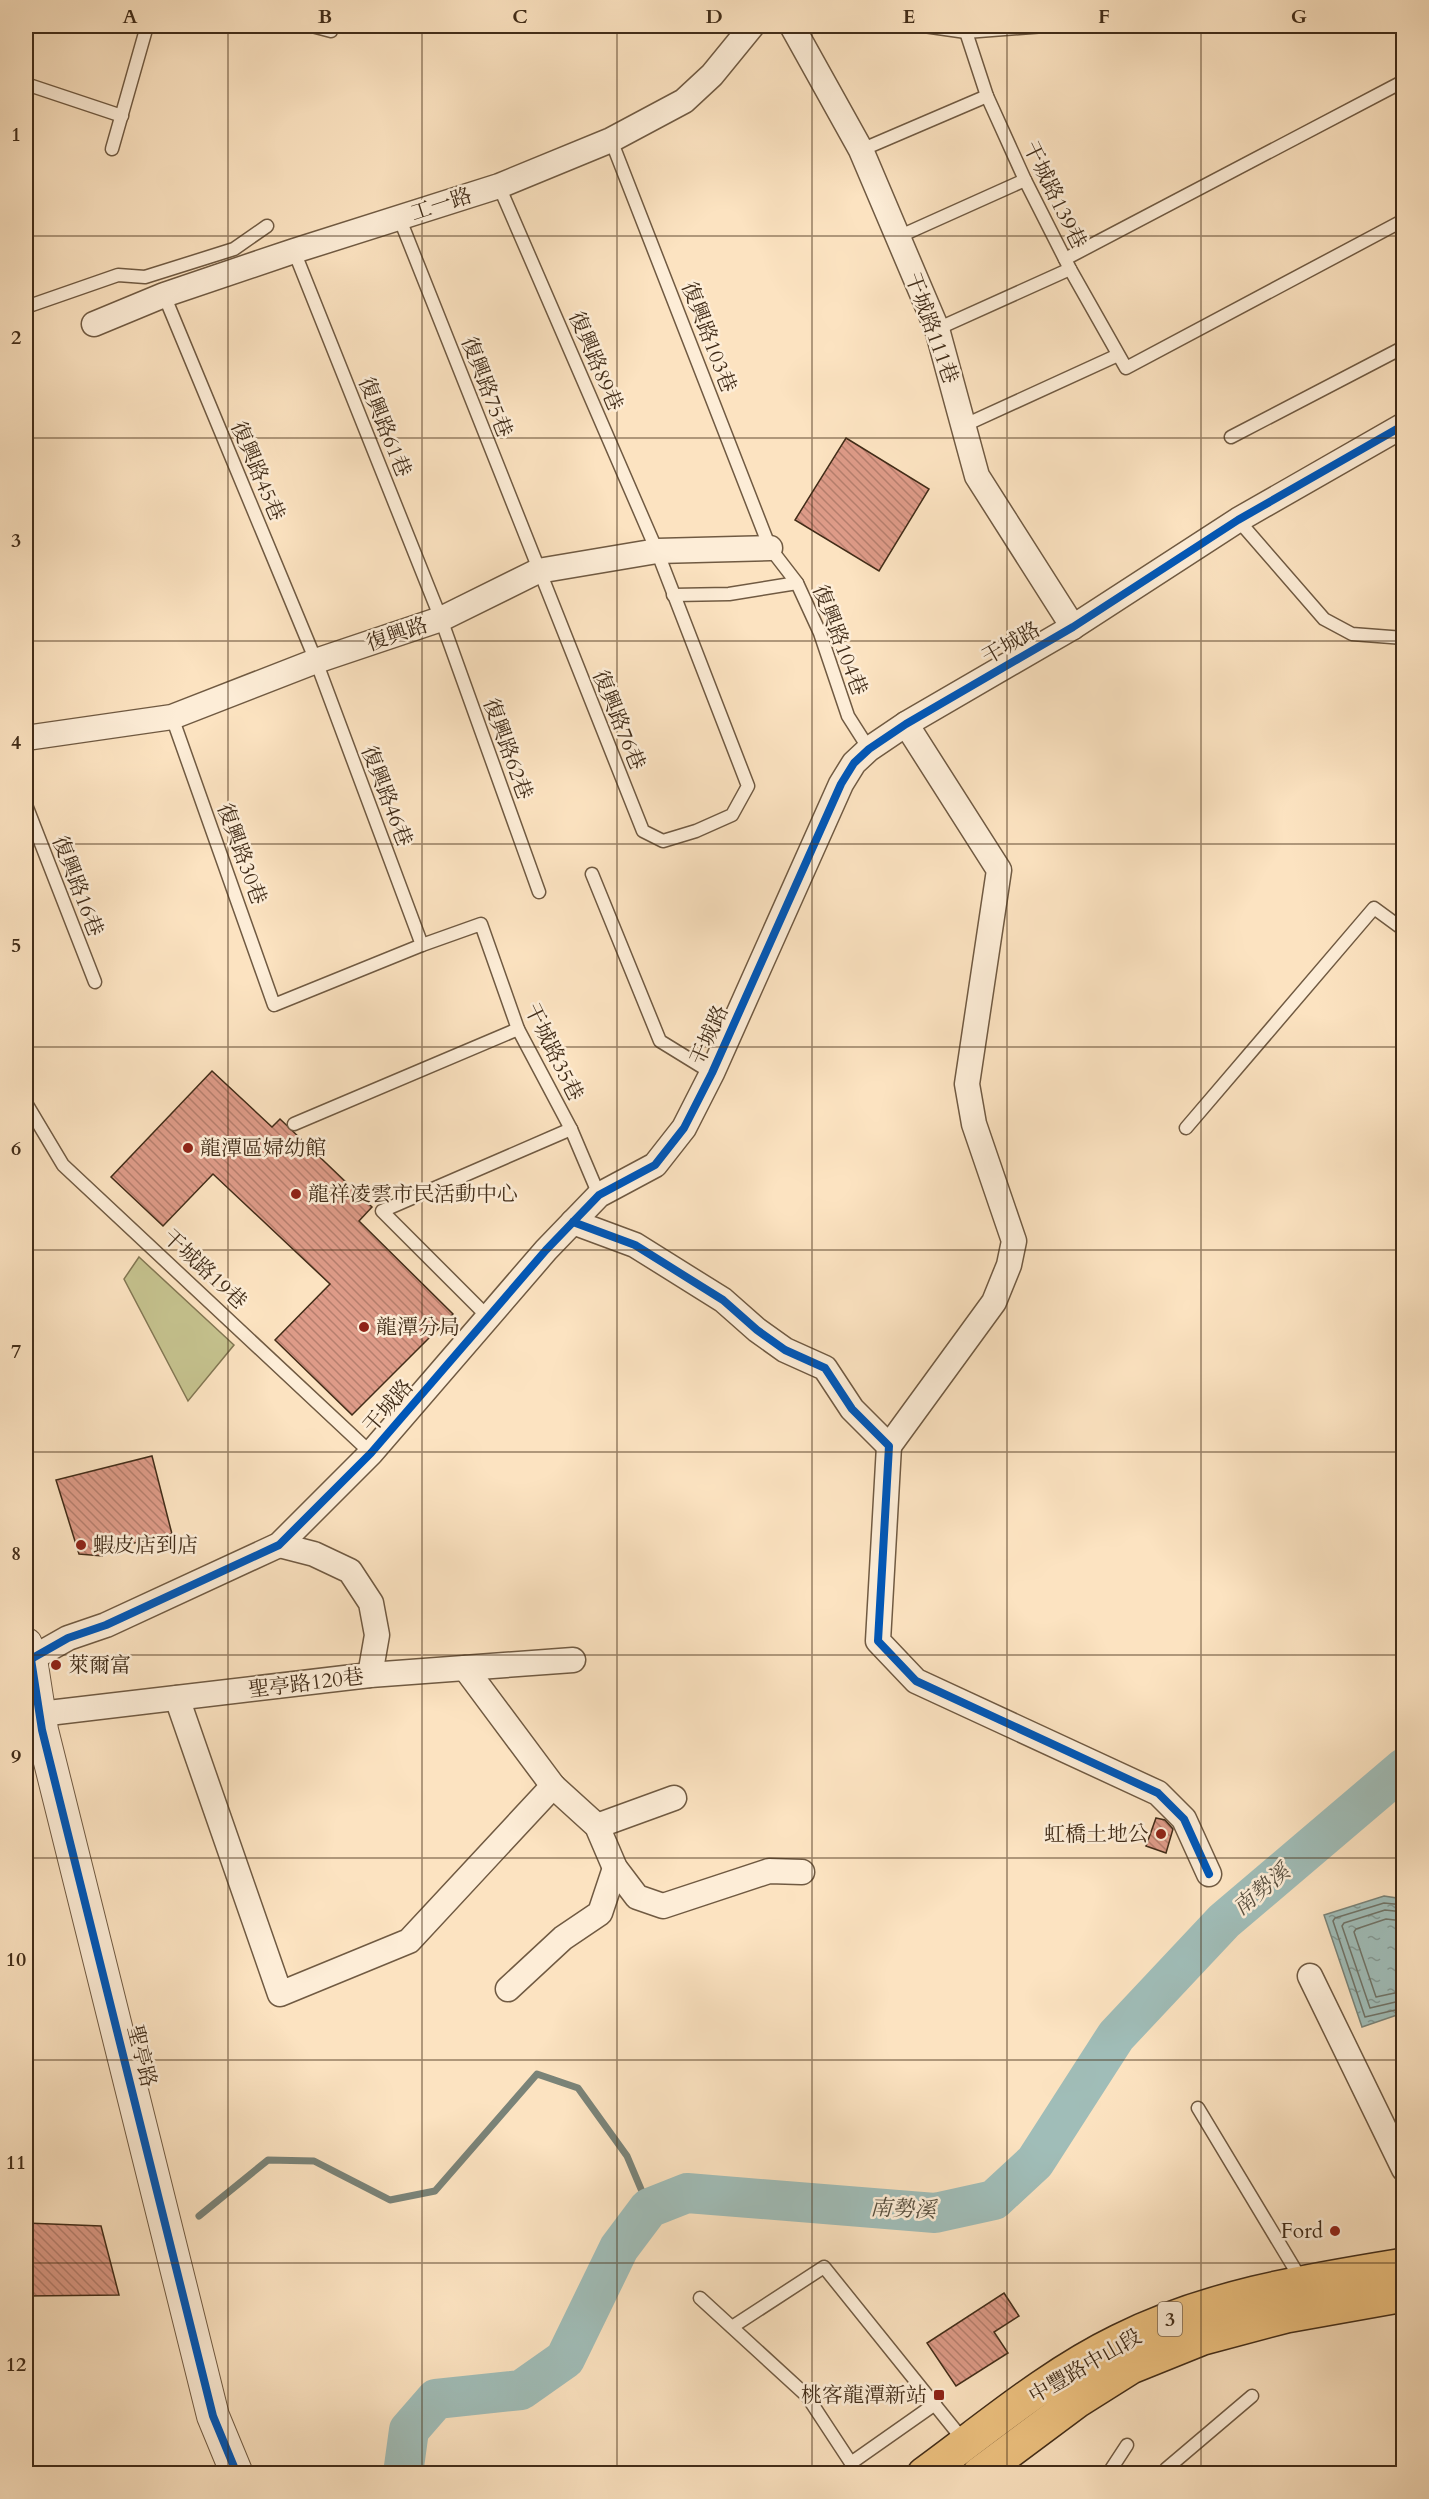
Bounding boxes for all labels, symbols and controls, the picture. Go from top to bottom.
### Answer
text: A [122,3,138,30]
text: B [318,3,332,30]
text: C [512,3,528,30]
text: D [705,3,723,30]
text: E [903,3,915,30]
text: F [1098,3,1110,30]
text: G [1291,3,1307,30]
text: 1 [11,121,21,148]
street label: 干城路139巷 [1016,137,1093,254]
street label: 工一路 [407,181,476,228]
street label: 干城路111巷 [898,269,965,388]
street label: 復興路103巷 [674,278,743,397]
street label: 復興路89巷 [562,307,630,415]
text: 2 [11,324,21,351]
street label: 復興路75巷 [454,333,519,442]
street label: 復興路61巷 [351,373,418,482]
street label: 復興路45巷 [224,417,292,525]
text: 3 [11,527,21,554]
street label: 復興路104巷 [805,581,874,700]
street label: 復興路 [363,611,432,658]
street label: 干城路 [977,615,1046,672]
street label: 復興路76巷 [585,666,652,775]
street label: 復興路62巷 [476,695,539,804]
text: 4 [11,729,21,756]
street label: 復興路46巷 [354,742,419,851]
street label: 復興路30巷 [210,800,273,909]
street label: 復興路16巷 [45,832,110,941]
text: 5 [11,932,21,959]
street label: 干城路35巷 [517,998,590,1106]
street label: 干城路 [683,1001,736,1070]
place label: 龍潭區婦幼館 [200,1134,326,1163]
text: 6 [11,1135,21,1162]
marker: 龍潭區婦幼館 [181,1141,195,1155]
place label: 龍祥凌雲市民活動中心 [308,1180,518,1209]
marker: 龍祥凌雲市民活動中心 [289,1187,303,1201]
street label: 干城路19巷 [156,1223,253,1316]
place label: 龍潭分局 [376,1313,460,1342]
marker: 龍潭分局 [357,1320,371,1334]
text: 7 [11,1338,21,1365]
street label: 干城路 [357,1373,420,1440]
place label: 蝦皮店到店 [93,1531,198,1560]
marker: 蝦皮店到店 [74,1538,88,1552]
text: 8 [11,1540,21,1567]
place label: 萊爾富 [68,1651,131,1680]
marker: 萊爾富 [49,1658,63,1672]
street label: 聖亭路120巷 [247,1662,366,1705]
text: 9 [11,1743,21,1770]
place label: 虹橋土地公 [1044,1820,1149,1849]
marker: 虹橋土地公 [1154,1827,1168,1841]
water label: 南勢溪 [1227,1856,1298,1922]
text: 10 [6,1946,26,1973]
street label: 聖亭路 [120,2022,163,2090]
text: 11 [6,2149,26,2176]
water label: 南勢溪 [869,2193,938,2225]
place label: Ford [1281,2217,1323,2246]
marker: Ford [1328,2224,1342,2238]
road number: 3 [1158,2302,1182,2336]
street label: 中豐路中山段 [1023,2322,1147,2410]
text: 12 [6,2351,26,2378]
place label: 桃客龍潭新站 [801,2381,927,2410]
marker: 桃客龍潭新站 [932,2388,946,2402]

